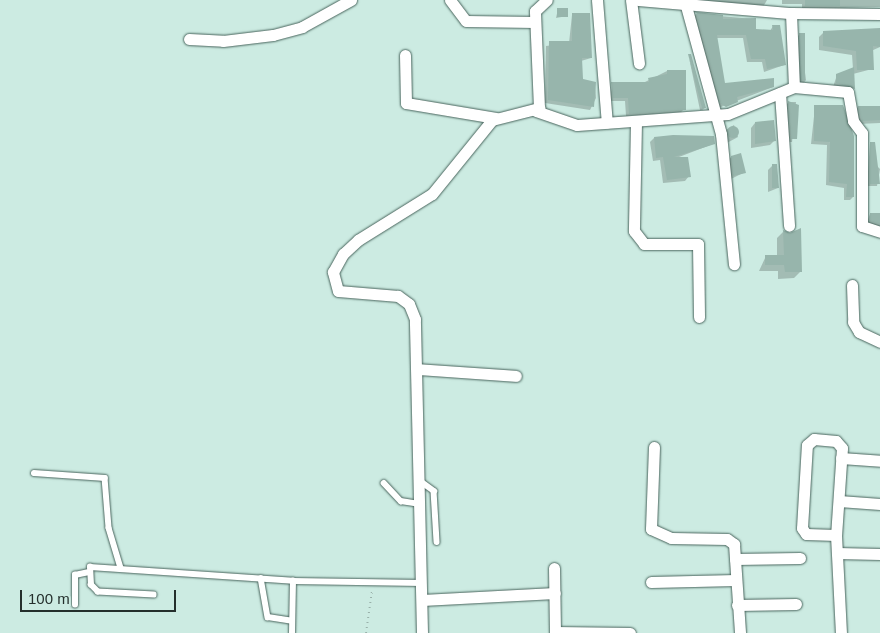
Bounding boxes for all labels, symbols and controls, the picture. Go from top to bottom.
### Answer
scale bar [22,580,179,612]
text: 100 m [28,590,70,607]

